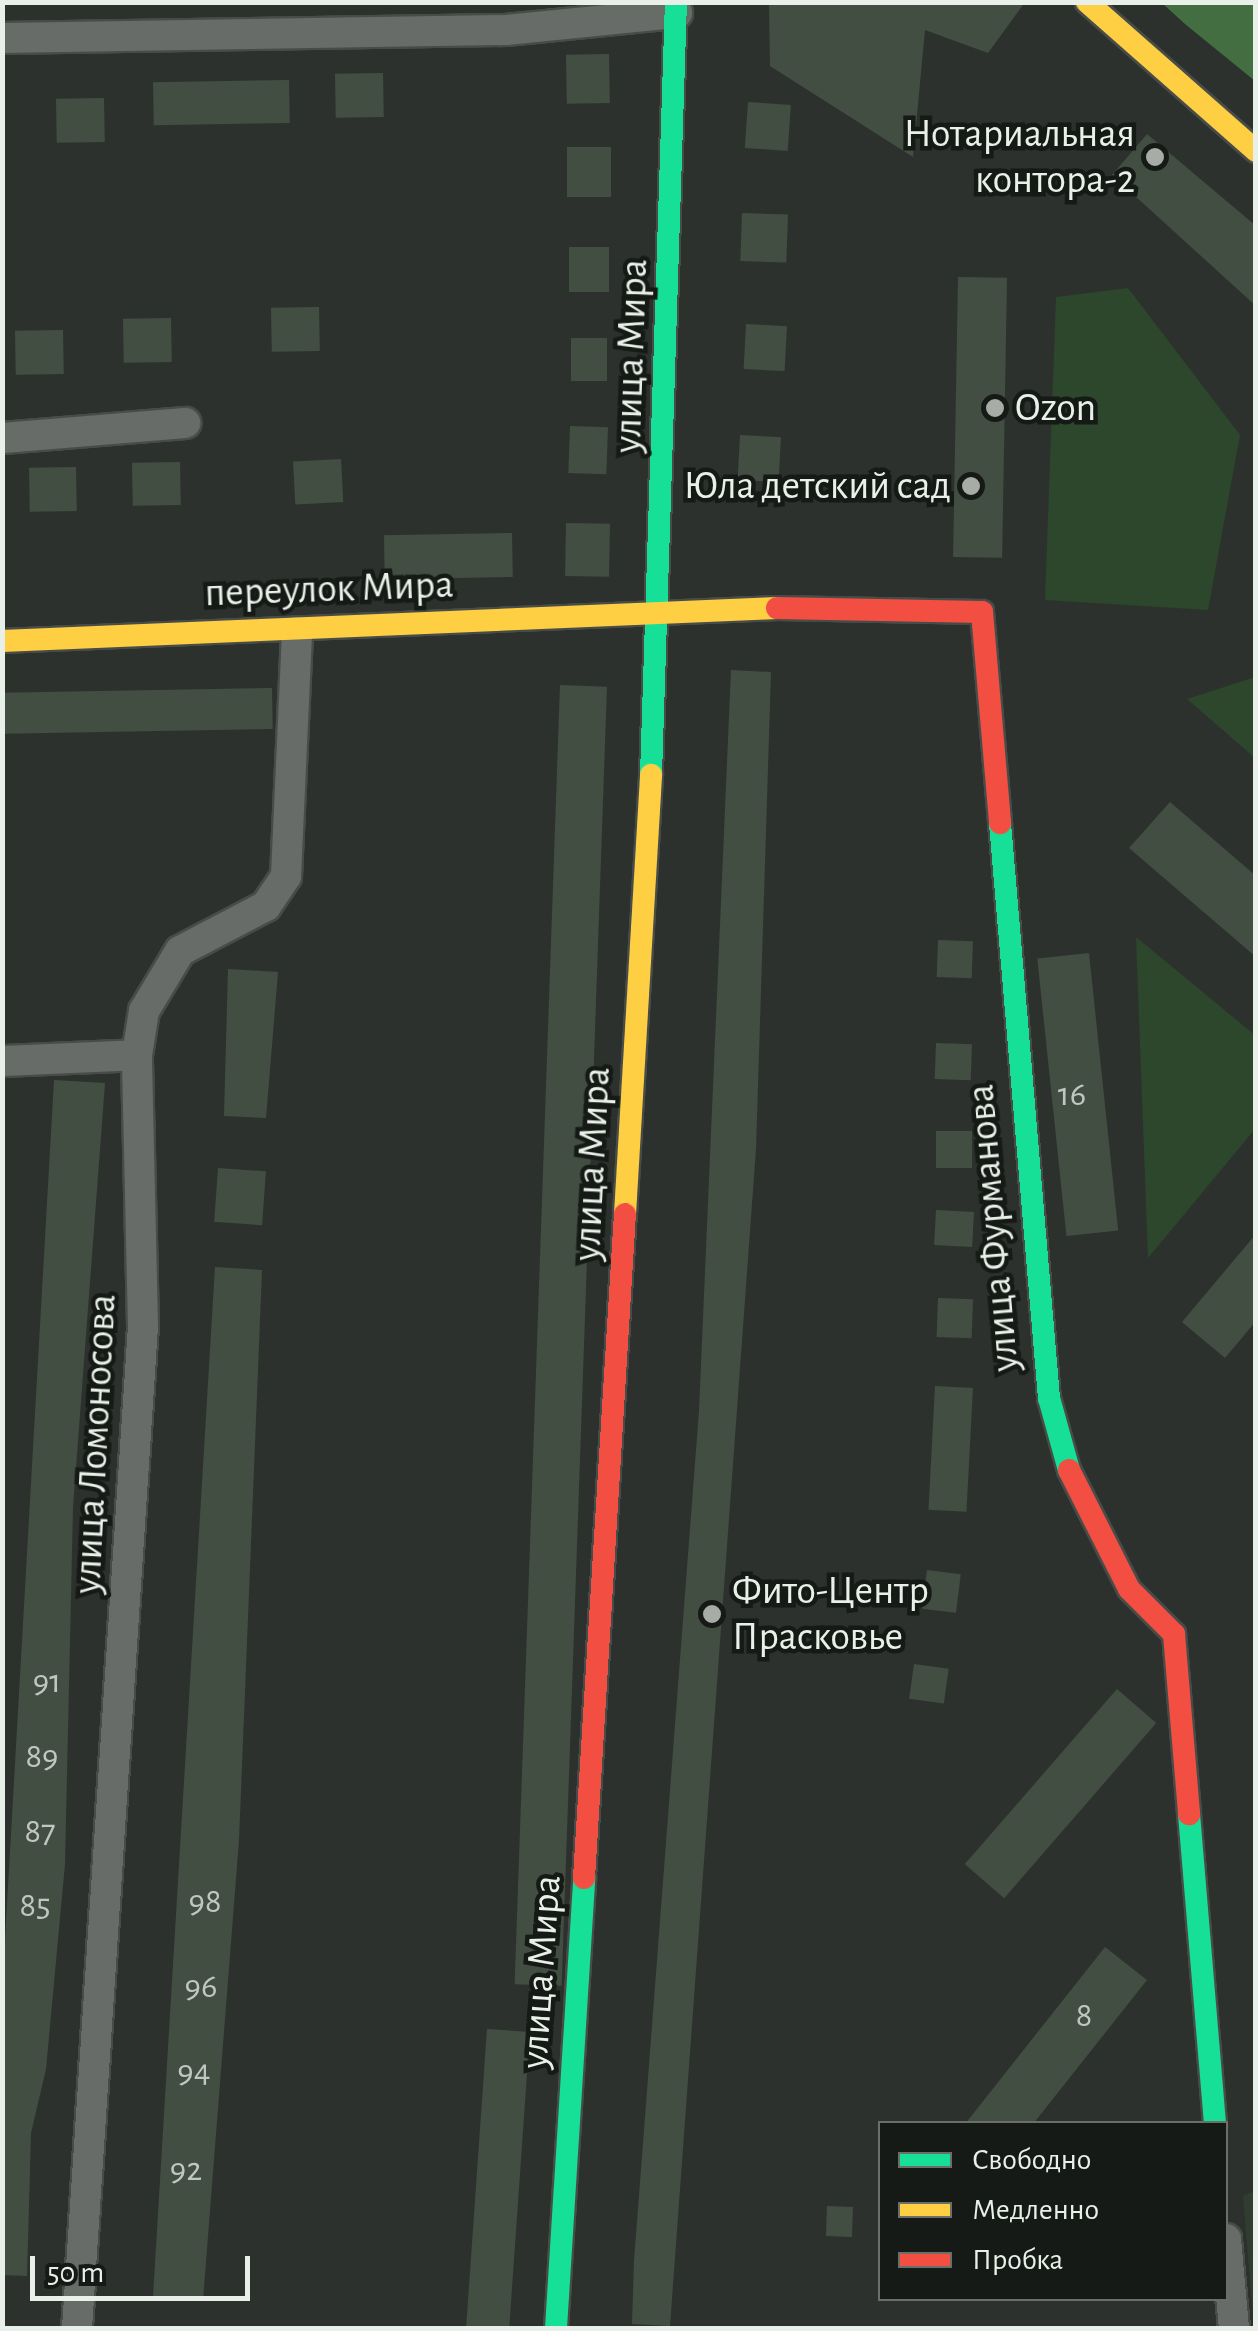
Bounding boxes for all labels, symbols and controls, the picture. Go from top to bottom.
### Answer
place label: Нотариальная контора-2 [904,110,1135,204]
marker: Нотариальная контора-2 [1144,146,1166,168]
street label: улица Мира [604,258,658,454]
place label: Ozon [1015,384,1096,432]
marker: Ozon [984,397,1006,419]
place label: Юла детский сад [683,462,951,510]
marker: Юла детский сад [960,475,982,497]
street label: переулок Мира [204,561,454,617]
street label: улица Мира [563,1066,621,1262]
house number: 16 [1058,1074,1086,1116]
street label: улица Фурманова [957,1082,1029,1374]
street label: улица Ломоносова [63,1293,127,1595]
place label: Фито-Центр Прасковье [732,1567,929,1661]
marker: Фито-Центр Прасковье [701,1603,723,1625]
house number: 91 [33,1661,61,1703]
house number: 89 [25,1736,59,1778]
house number: 87 [24,1811,56,1853]
street label: улица Мира [510,1874,572,2070]
house number: 98 [188,1881,222,1923]
house number: 85 [19,1885,51,1927]
house number: 96 [185,1966,217,2008]
house number: 8 [1076,1995,1092,2037]
house number: 94 [177,2051,211,2093]
legend [878,2121,1228,2301]
text: Свободно [972,2145,1091,2175]
house number: 92 [170,2149,202,2191]
text: Медленно [972,2195,1099,2225]
scale bar [35,2236,255,2298]
text: Пробка [972,2245,1063,2275]
text: 50 m [47,2258,104,2288]

